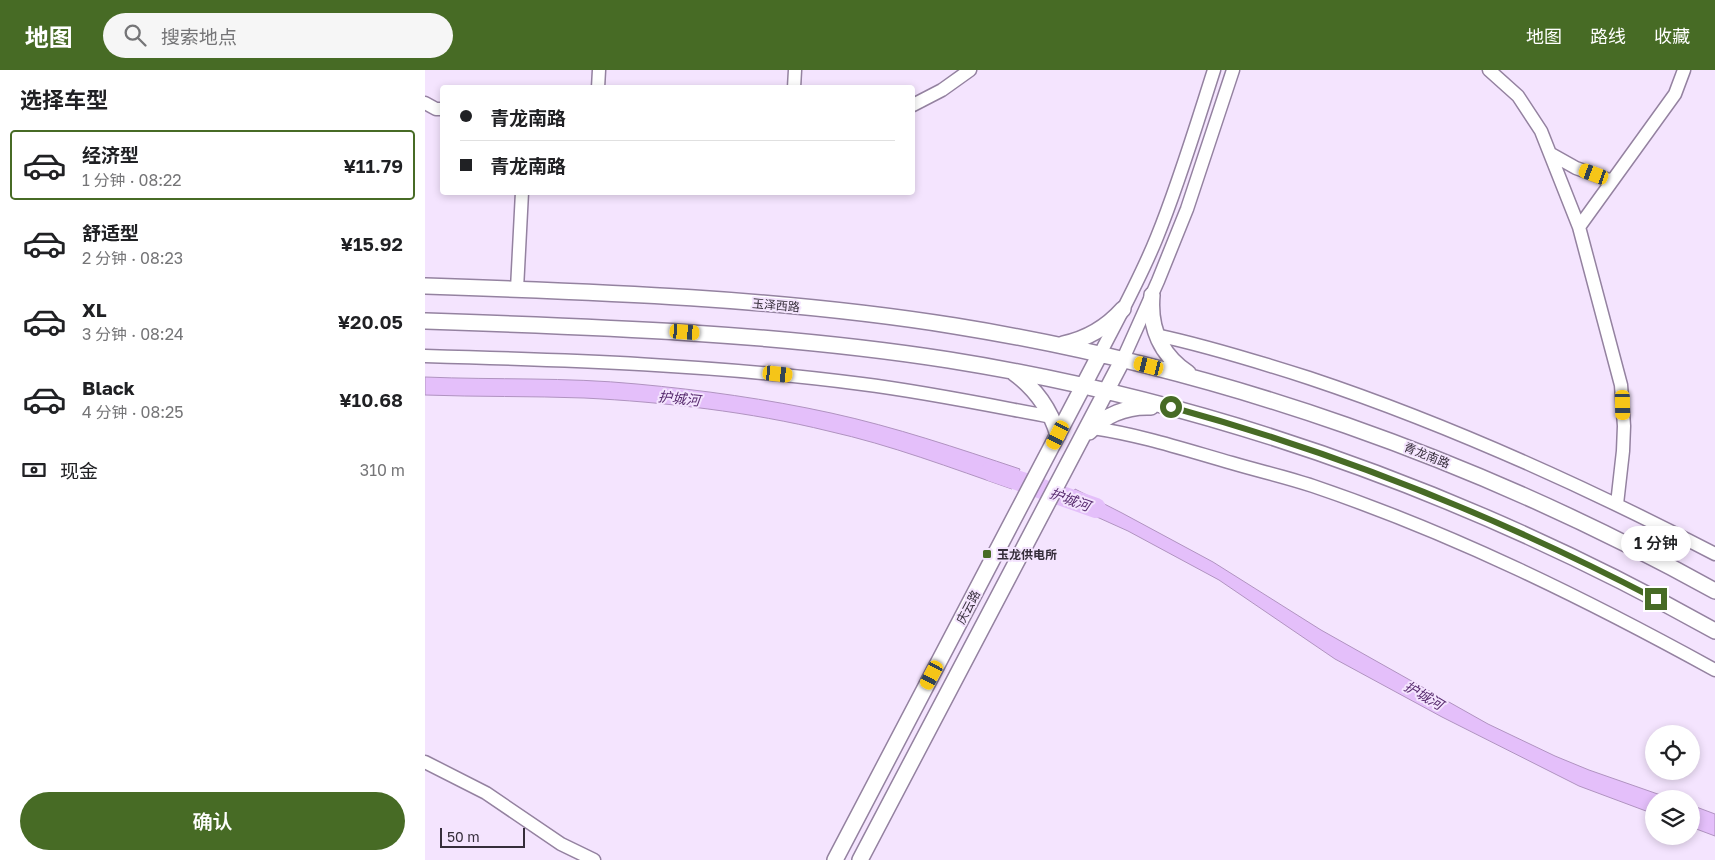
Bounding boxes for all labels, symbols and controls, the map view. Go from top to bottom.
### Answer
search box [103,13,453,58]
icon: search [121,21,149,49]
text: 地图 [25,22,73,51]
text: 搜索地点 [161,25,237,48]
text: 地图 [1526,25,1562,47]
text: 路线 [1590,25,1626,47]
text: 收藏 [1654,25,1690,47]
text: 选择车型 [20,86,108,113]
text: 青龙南路 [490,106,566,129]
icon: car [22,143,67,188]
text: 经济型 [82,143,139,166]
text: ¥11.79 [343,154,403,177]
text: 青龙南路 [490,154,566,177]
car [1577,162,1610,186]
text: 1 分钟 · 08:22 [82,170,182,190]
icon: car [22,221,67,266]
text: 舒适型 [82,221,139,244]
text: ¥15.92 [341,232,403,255]
text: 2 分钟 · 08:23 [82,248,183,268]
street label: 玉泽西路 [751,295,801,315]
text: XL [82,298,107,321]
icon: car [22,299,67,344]
text: ¥20.05 [338,310,403,333]
car [669,323,700,341]
text: 3 分钟 · 08:24 [82,324,184,344]
car [1132,355,1165,377]
car [762,365,793,383]
text: Black [82,376,135,399]
icon: car [22,377,67,422]
water label: 护城河 [657,387,704,409]
text: ¥10.68 [339,388,403,411]
car [1615,390,1630,420]
route start [1160,396,1182,418]
text: 4 分钟 · 08:25 [82,402,184,422]
car [1044,418,1071,452]
street label: 青龙南路 [1402,439,1452,471]
icon: cash [20,456,48,484]
text: 现金 [60,459,98,482]
text: 310 m [360,460,405,480]
water label: 护城河 [1047,484,1095,515]
callout: 1 分钟 [1621,526,1691,562]
text: 1 分钟 [1634,533,1678,553]
place label: 玉龙供电所 [997,547,1057,562]
marker: 玉龙供电所 [981,548,993,560]
street label: 庆云路 [953,588,983,626]
route end [1645,588,1667,610]
car [918,658,945,692]
water label: 护城河 [1402,677,1449,714]
map controls [1645,725,1700,845]
button: locate [1645,725,1700,780]
button: layers [1645,790,1700,845]
button: 确认 [20,792,405,850]
scale bar [440,825,525,848]
text: 50 m [447,828,480,845]

